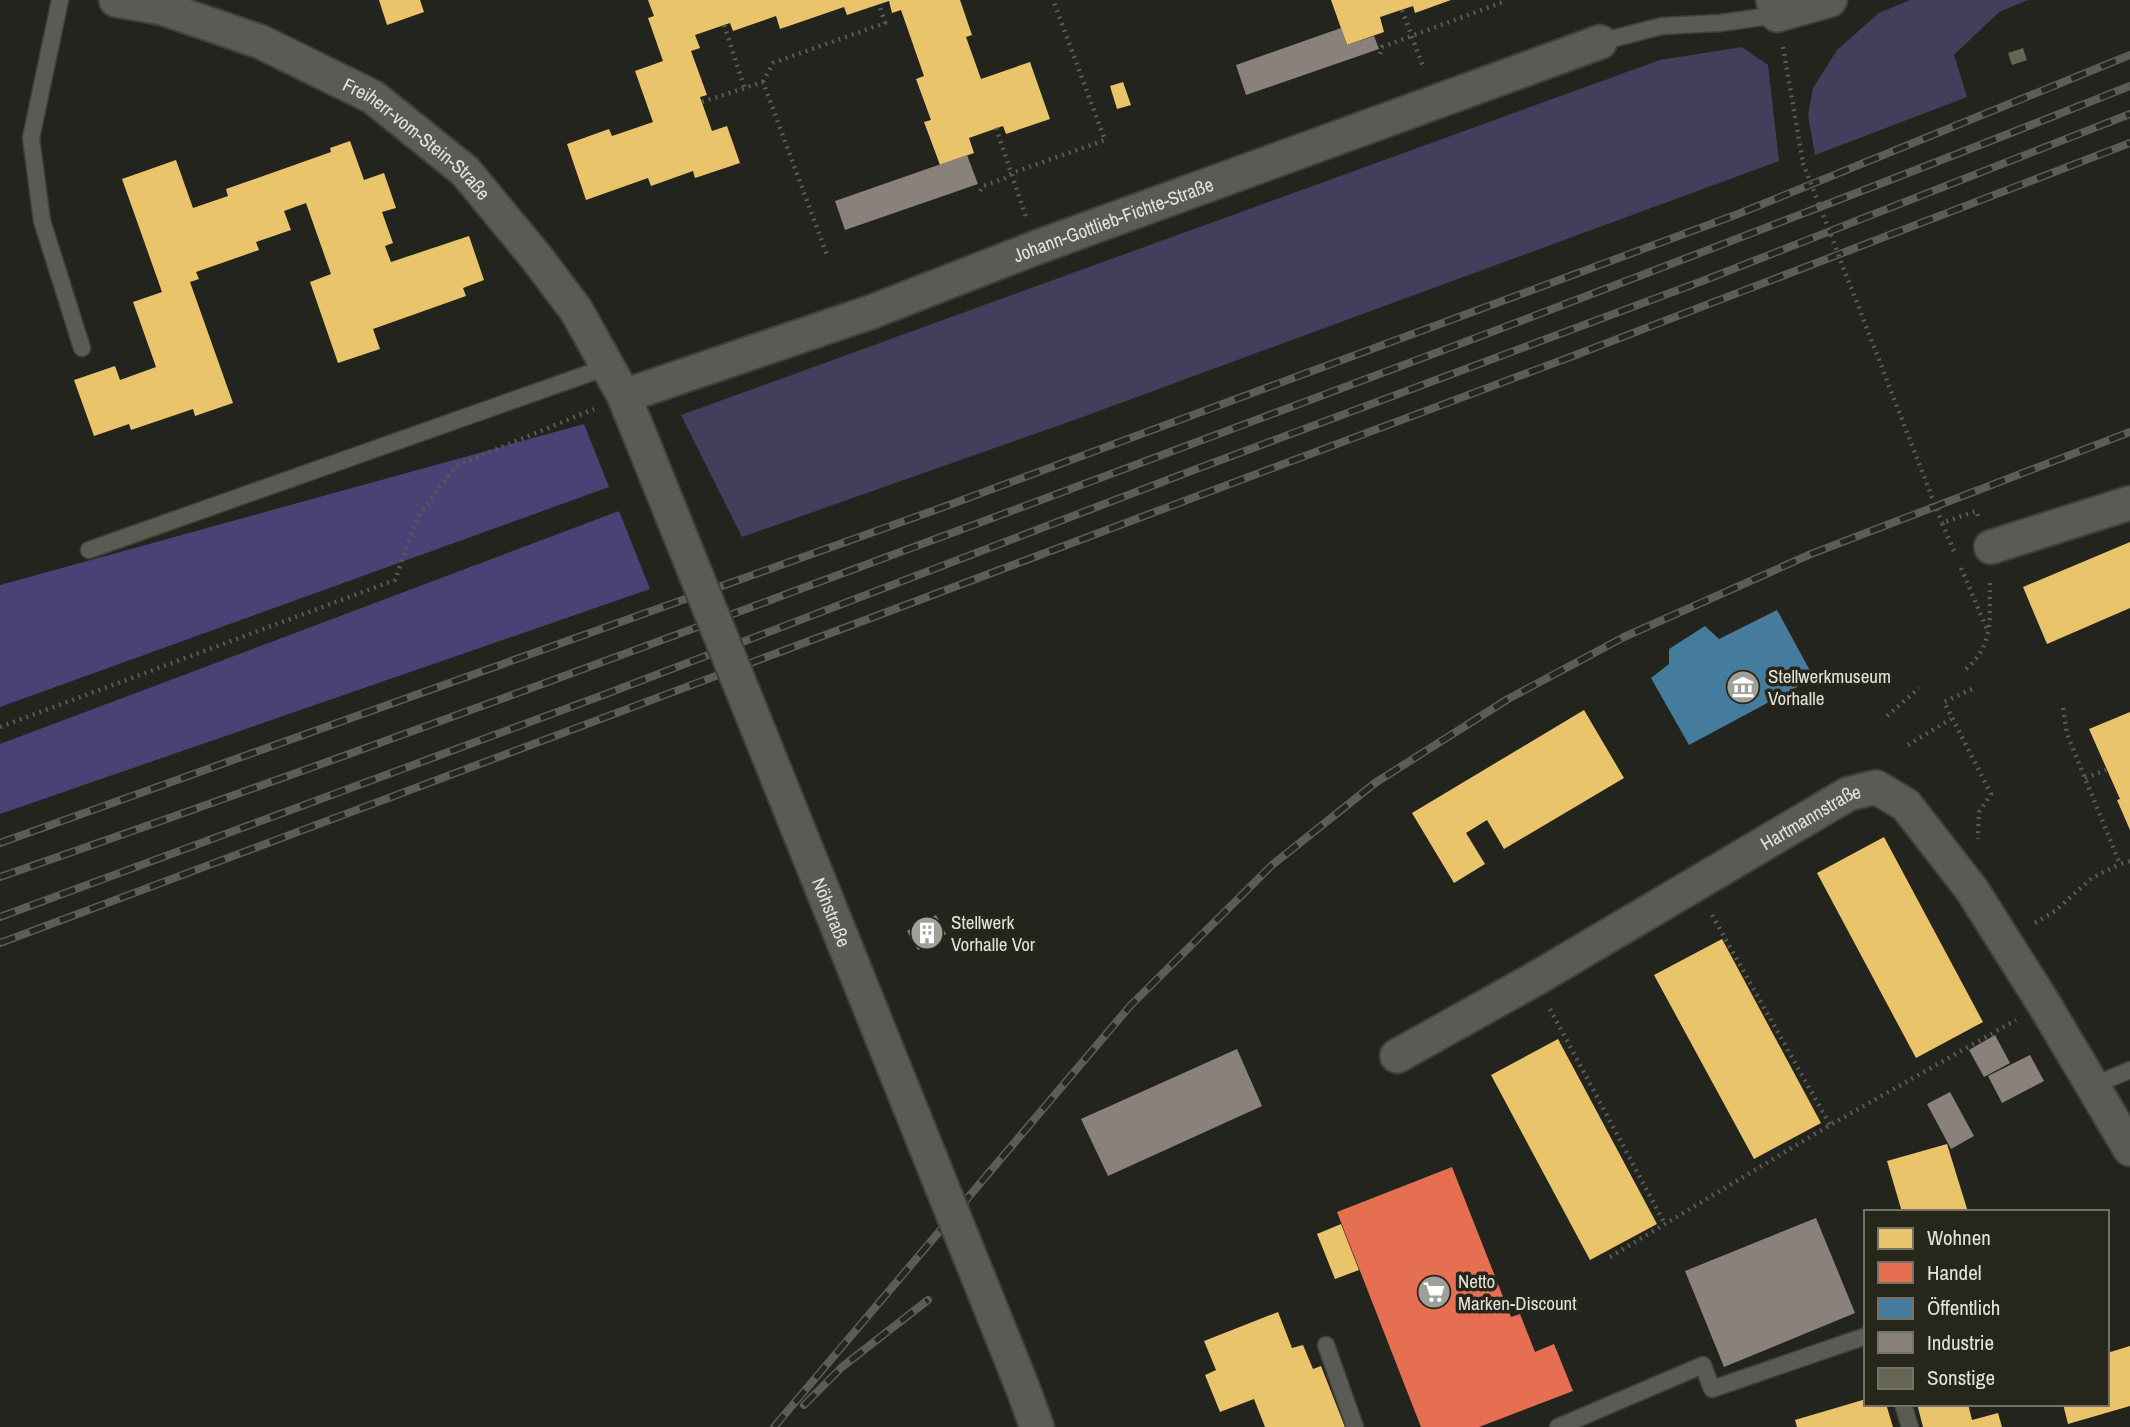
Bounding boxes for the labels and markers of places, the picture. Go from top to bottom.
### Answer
place label: Stellwerkmuseum Vorhalle [1768,663,1891,711]
museum icon: Stellwerkmuseum Vorhalle [1724,668,1762,706]
place label: Stellwerk Vorhalle Vor [951,909,1036,957]
building icon: Stellwerk Vorhalle Vor [908,914,946,952]
place label: Netto Marken-Discount [1458,1268,1577,1316]
supermarket icon: Netto Marken-Discount [1415,1273,1453,1311]

